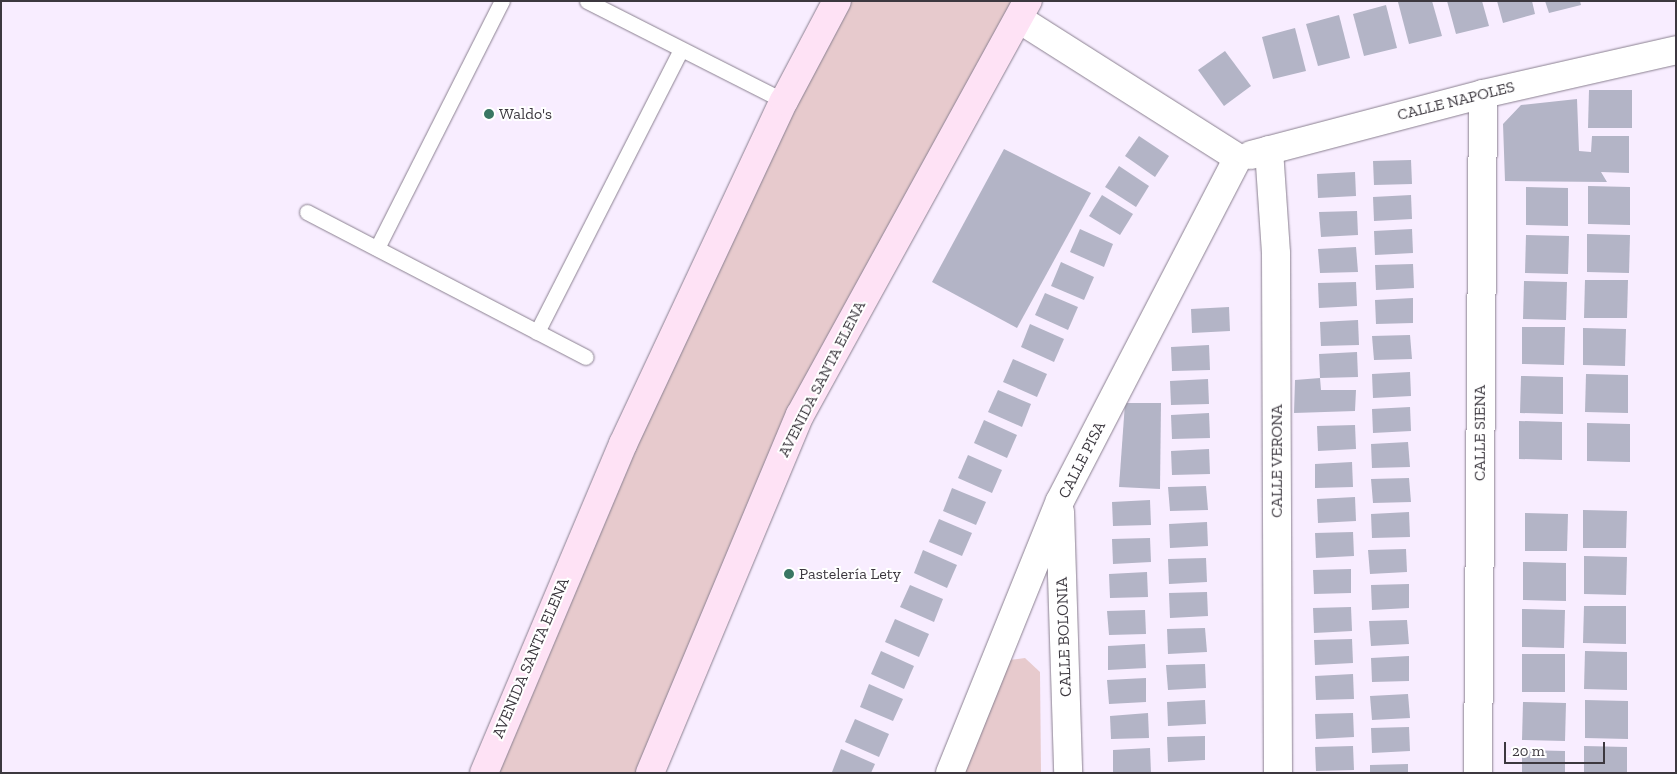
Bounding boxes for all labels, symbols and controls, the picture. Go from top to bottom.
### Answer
street label: CALLE NAPOLES [1395,77,1517,125]
place label: Waldo's [499,104,552,124]
marker: Waldo's [483,108,495,120]
street label: AVENIDA SANTA ELENA [774,297,870,461]
street label: CALLE SIENA [1470,385,1490,481]
street label: CALLE VERONA [1267,404,1287,518]
street label: CALLE PISA [1054,418,1110,502]
place label: Pastelería Lety [799,564,901,584]
marker: Pastelería Lety [783,568,795,580]
street label: AVENIDA SANTA ELENA [488,574,574,742]
street label: CALLE BOLONIA [1052,577,1076,697]
scale bar [1507,732,1608,764]
text: 20 m [1512,742,1545,760]

